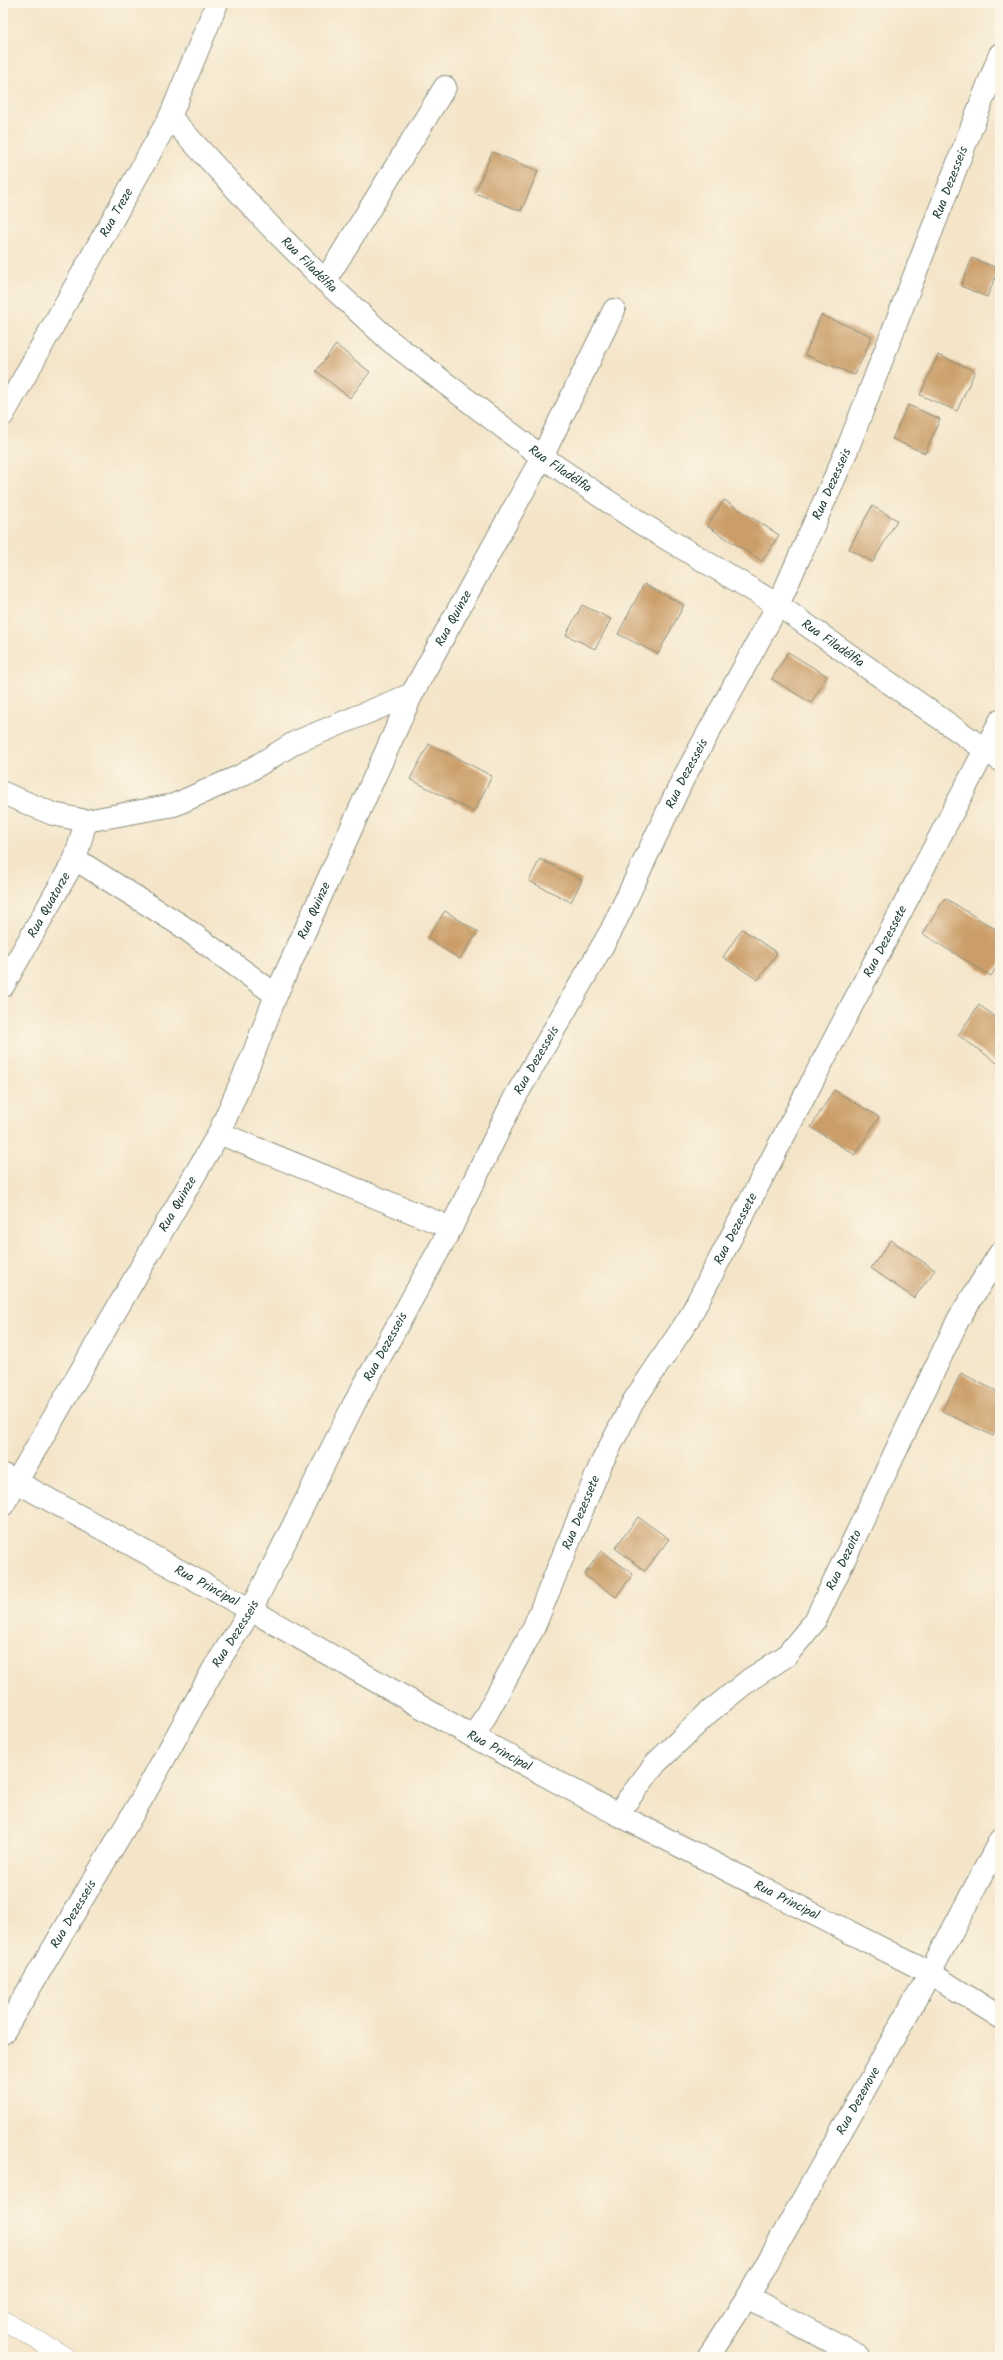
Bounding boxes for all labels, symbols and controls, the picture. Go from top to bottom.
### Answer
street label: Rua Dezesseis [927,143,974,222]
street label: Rua Treze [94,184,139,241]
street label: Rua Filadélfia [276,232,342,298]
street label: Rua Filadélfia [524,440,596,498]
street label: Rua Dezesseis [807,444,857,523]
street label: Rua Quinze [429,586,477,650]
street label: Rua Filadélfia [797,614,869,673]
street label: Rua Dezesseis [660,734,714,812]
street label: Rua Quatorze [22,868,76,942]
street label: Rua Quinze [292,878,336,943]
street label: Rua Dezessete [858,901,913,981]
street label: Rua Dezesseis [508,1021,565,1099]
street label: Rua Quinze [153,1172,202,1236]
street label: Rua Dezessete [708,1189,763,1269]
street label: Rua Dezesseis [358,1308,413,1385]
street label: Rua Dezessete [556,1472,606,1553]
street label: Rua Dezoito [821,1526,867,1594]
street label: Rua Principal [170,1560,243,1612]
street label: Rua Dezesseis [206,1596,265,1672]
street label: Rua Principal [463,1725,536,1777]
street label: Rua Principal [750,1875,823,1926]
street label: Rua Dezesseis [45,1876,102,1953]
street label: Rua Dezenove [831,2063,886,2139]

